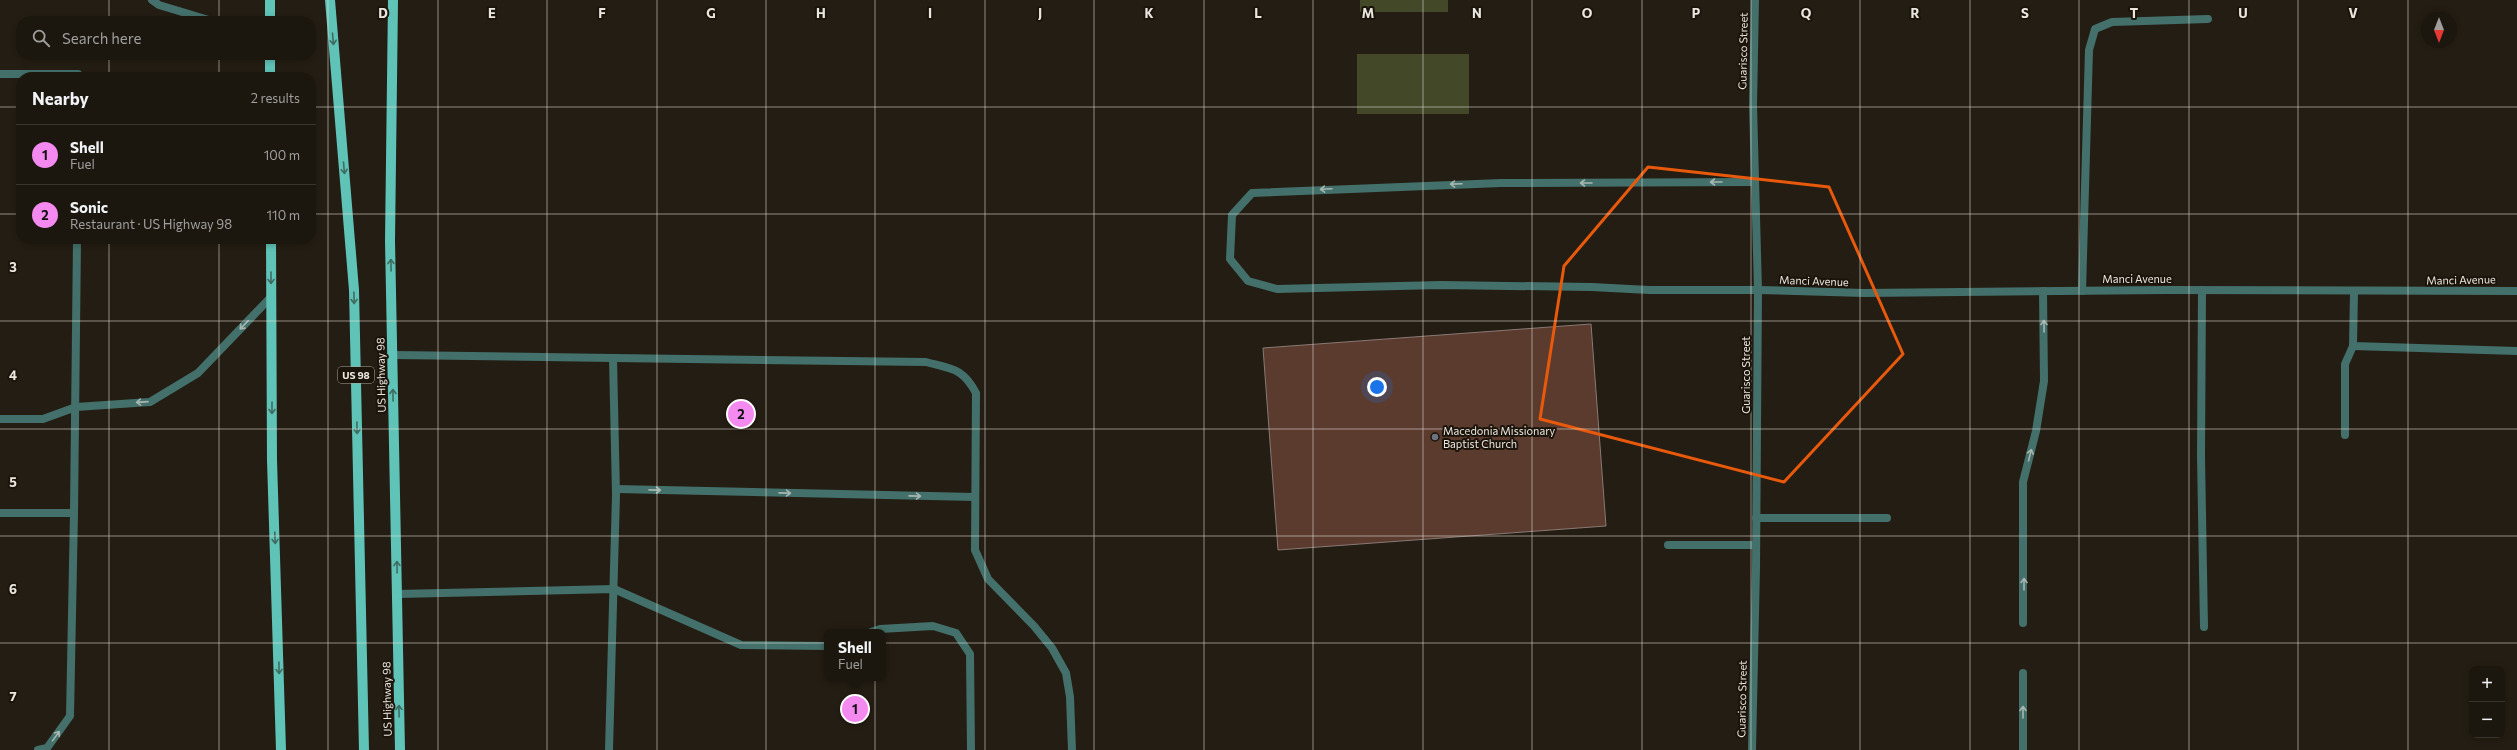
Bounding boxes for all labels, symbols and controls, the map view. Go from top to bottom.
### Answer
text: D [378,5,388,21]
text: E [488,5,496,21]
text: F [598,5,606,21]
text: G [706,5,716,21]
text: H [816,5,826,21]
text: I [928,5,932,21]
text: J [1038,5,1042,21]
text: K [1144,5,1154,21]
text: L [1254,5,1262,21]
text: M [1362,5,1374,21]
text: N [1472,5,1482,21]
text: O [1582,5,1593,21]
text: P [1692,5,1701,21]
text: Q [1801,5,1812,21]
text: R [1911,5,1920,21]
text: S [2021,5,2029,21]
text: T [2130,5,2139,21]
text: U [2238,5,2248,21]
text: V [2348,5,2358,21]
street label: Guarisco Street [1735,12,1750,90]
north arrow [2421,12,2457,48]
search box [16,16,316,60]
icon: search [30,27,52,49]
text: Search here [62,29,141,47]
one-way arrow [330,32,337,45]
text: Nearby [32,88,89,109]
text: 2 results [251,90,300,106]
text: Shell [70,138,104,156]
text: 1 [42,147,48,163]
text: 100 m [264,147,300,163]
text: Fuel [70,156,95,172]
one-way arrow [341,161,348,174]
one-way arrow [1710,178,1723,186]
one-way arrow [1580,179,1593,187]
one-way arrow [1450,181,1463,188]
one-way arrow [1320,185,1333,193]
text: Sonic [70,198,108,216]
text: 2 [41,207,49,223]
text: 110 m [267,207,300,223]
text: Restaurant · US Highway 98 [70,216,232,232]
text: 3 [9,259,17,275]
one-way arrow [387,259,395,272]
one-way arrow [267,271,275,284]
street label: Manci Avenue [2102,272,2172,285]
street label: Manci Avenue [2426,272,2496,287]
street label: Manci Avenue [1779,273,1849,288]
one-way arrow [351,291,358,304]
one-way arrow [239,320,249,330]
one-way arrow [2040,320,2047,333]
street label: Guarisco Street [1739,336,1752,414]
street label: US Highway 98 [373,337,388,413]
text: 4 [9,367,17,383]
road number: US 98 [338,367,374,383]
your location [1367,377,1387,397]
one-way arrow [390,389,397,402]
one-way arrow [136,399,149,406]
pin: 2 [728,399,754,429]
one-way arrow [268,401,276,414]
one-way arrow [353,421,361,434]
place label: Macedonia Missionary Baptist Church [1443,424,1556,450]
marker: Macedonia Missionary Baptist Church [1430,432,1440,442]
one-way arrow [2027,449,2034,462]
text: 5 [9,474,17,490]
one-way arrow [648,486,661,494]
one-way arrow [778,489,791,497]
one-way arrow [908,492,921,500]
one-way arrow [271,531,278,544]
one-way arrow [393,561,401,574]
one-way arrow [2020,578,2028,591]
text: 6 [9,581,17,597]
popup [824,629,886,681]
text: Shell [838,638,872,656]
text: Fuel [838,656,863,672]
street label: Guarisco Street [1734,660,1749,738]
one-way arrow [275,661,283,674]
street label: US Highway 98 [379,661,394,737]
map controls [2469,666,2505,738]
button: + [2469,666,2505,702]
text: 7 [9,688,17,704]
pin: 1 [842,694,868,724]
button: − [2469,702,2505,738]
one-way arrow [395,705,403,718]
one-way arrow [2019,706,2027,719]
one-way arrow [52,731,60,742]

